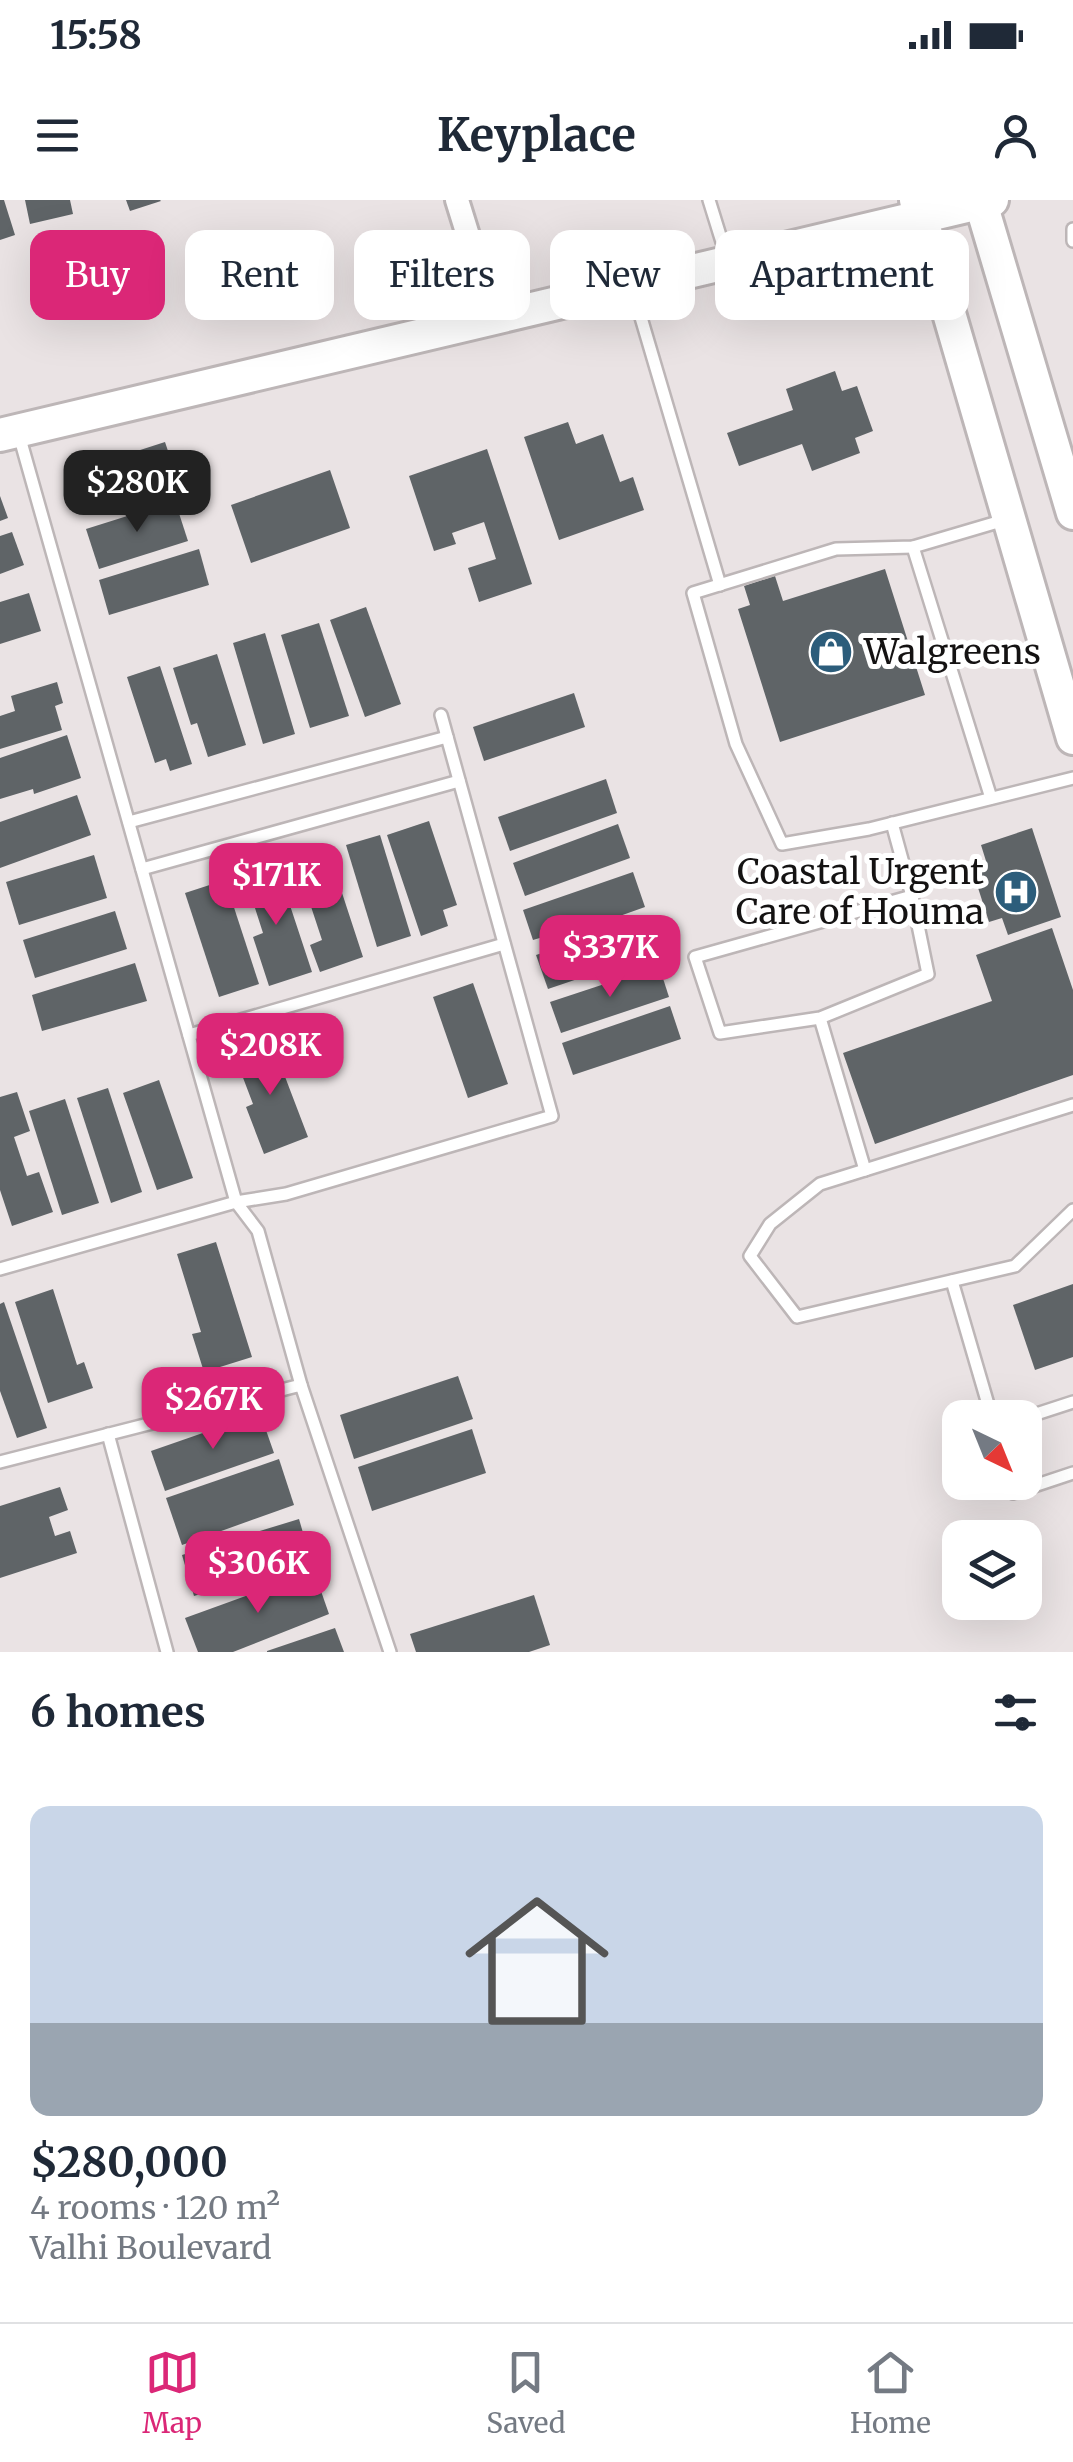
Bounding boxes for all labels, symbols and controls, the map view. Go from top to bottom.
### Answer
text: 15:58 [50,12,142,59]
text: Keyplace [437,107,636,163]
icon: menu [30,108,85,163]
icon: person [988,108,1043,163]
chip: Buy [30,230,165,320]
chip: Rent [185,230,334,320]
chip: Filters [354,230,530,320]
chip: New [550,230,695,320]
chip: Apartment [715,230,969,320]
pin: $280K [67,450,207,535]
text: $280K [86,462,188,502]
shop icon: Walgreens [808,629,854,675]
place label: Walgreens [863,630,1041,674]
pin: $171K [206,843,346,928]
place label: Coastal Urgent Care of Houma [736,850,984,934]
text: $171K [231,855,321,895]
hospital icon: Coastal Urgent Care of Houma [993,869,1039,915]
pin: $337K [540,915,680,1000]
text: $337K [561,927,659,967]
pin: $208K [200,1013,340,1098]
text: $208K [219,1025,321,1065]
pin: $267K [143,1367,283,1452]
text: $267K [164,1379,262,1419]
north arrow [942,1400,1042,1500]
map controls [942,1400,1042,1620]
button: layers [942,1520,1042,1620]
pin: $306K [188,1531,328,1616]
text: $306K [207,1543,309,1583]
icon: filters [988,1685,1043,1740]
text: 6 homes [30,1686,206,1738]
icon: home [447,1871,627,2051]
text: $280,000 [30,2136,228,2188]
text: 4 rooms · 120 m² [30,2188,280,2228]
text: Valhi Boulevard [30,2228,271,2268]
tab: Map [142,2345,202,2441]
tab: Saved [486,2345,566,2441]
tab: Home [850,2345,931,2441]

